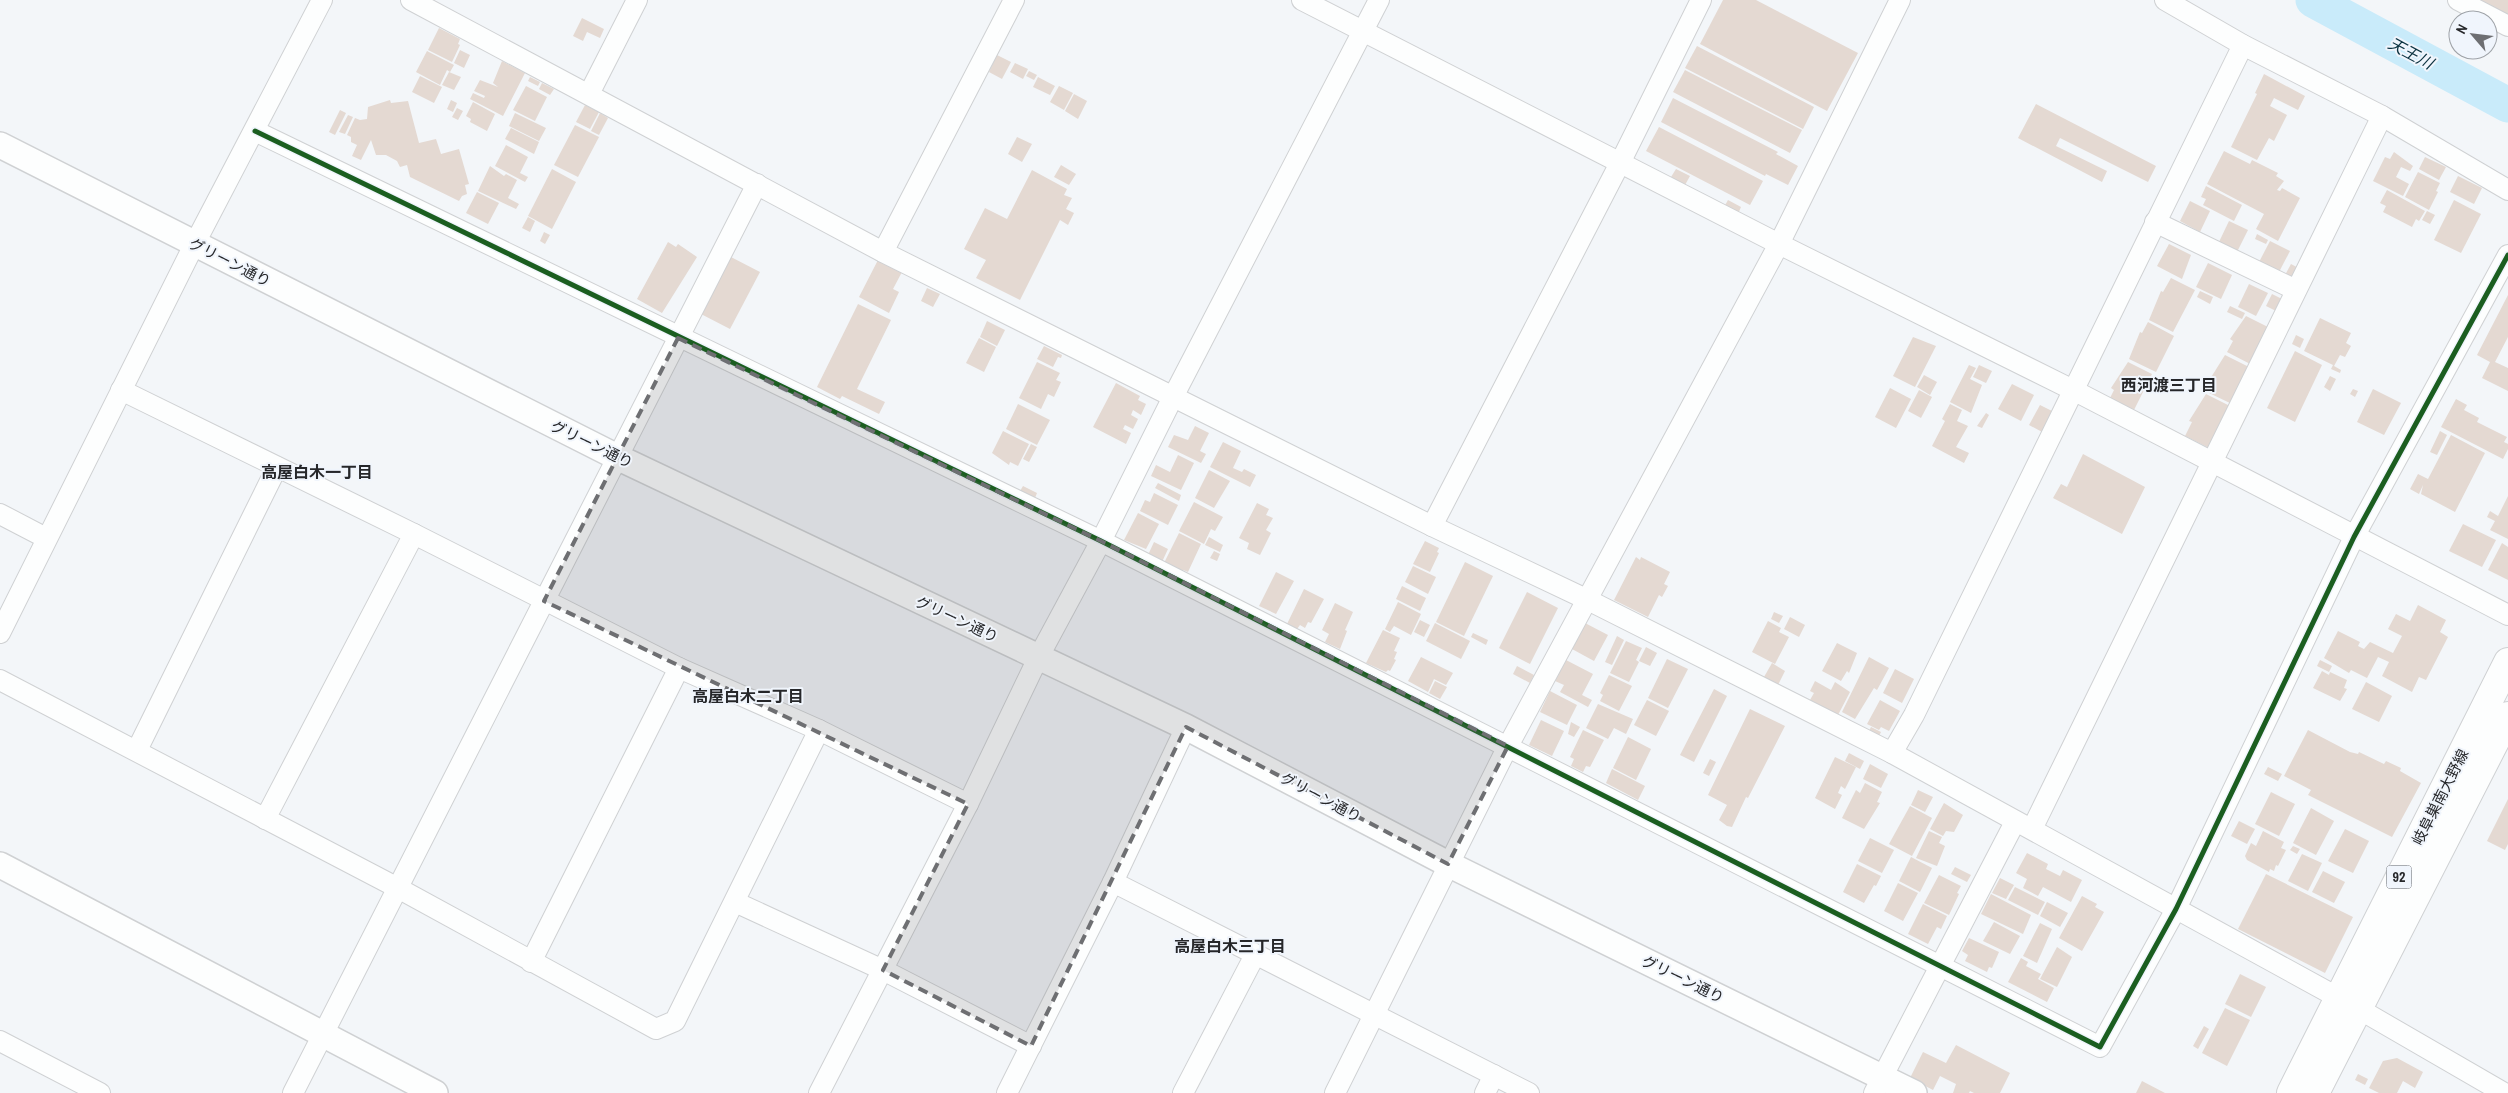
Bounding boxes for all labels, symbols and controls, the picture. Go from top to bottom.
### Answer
north arrow [2448,10,2498,60]
text: N [2452,21,2471,37]
water label: 天王川 [2385,32,2439,75]
street label: グリーン通り [185,232,275,292]
district label: 西河渡三丁目 [2121,374,2217,396]
street label: グリーン通り [547,415,637,473]
district label: 高屋白木一丁目 [261,461,373,483]
street label: グリーン通り [912,591,1002,647]
district label: 高屋白木二丁目 [692,685,804,707]
street label: 岐阜巣南大野線 [2407,745,2473,849]
street label: グリーン通り [1277,767,1365,827]
road number: 92 [2386,866,2412,889]
district label: 高屋白木三丁目 [1174,935,1286,957]
street label: グリーン通り [1638,950,1728,1008]

